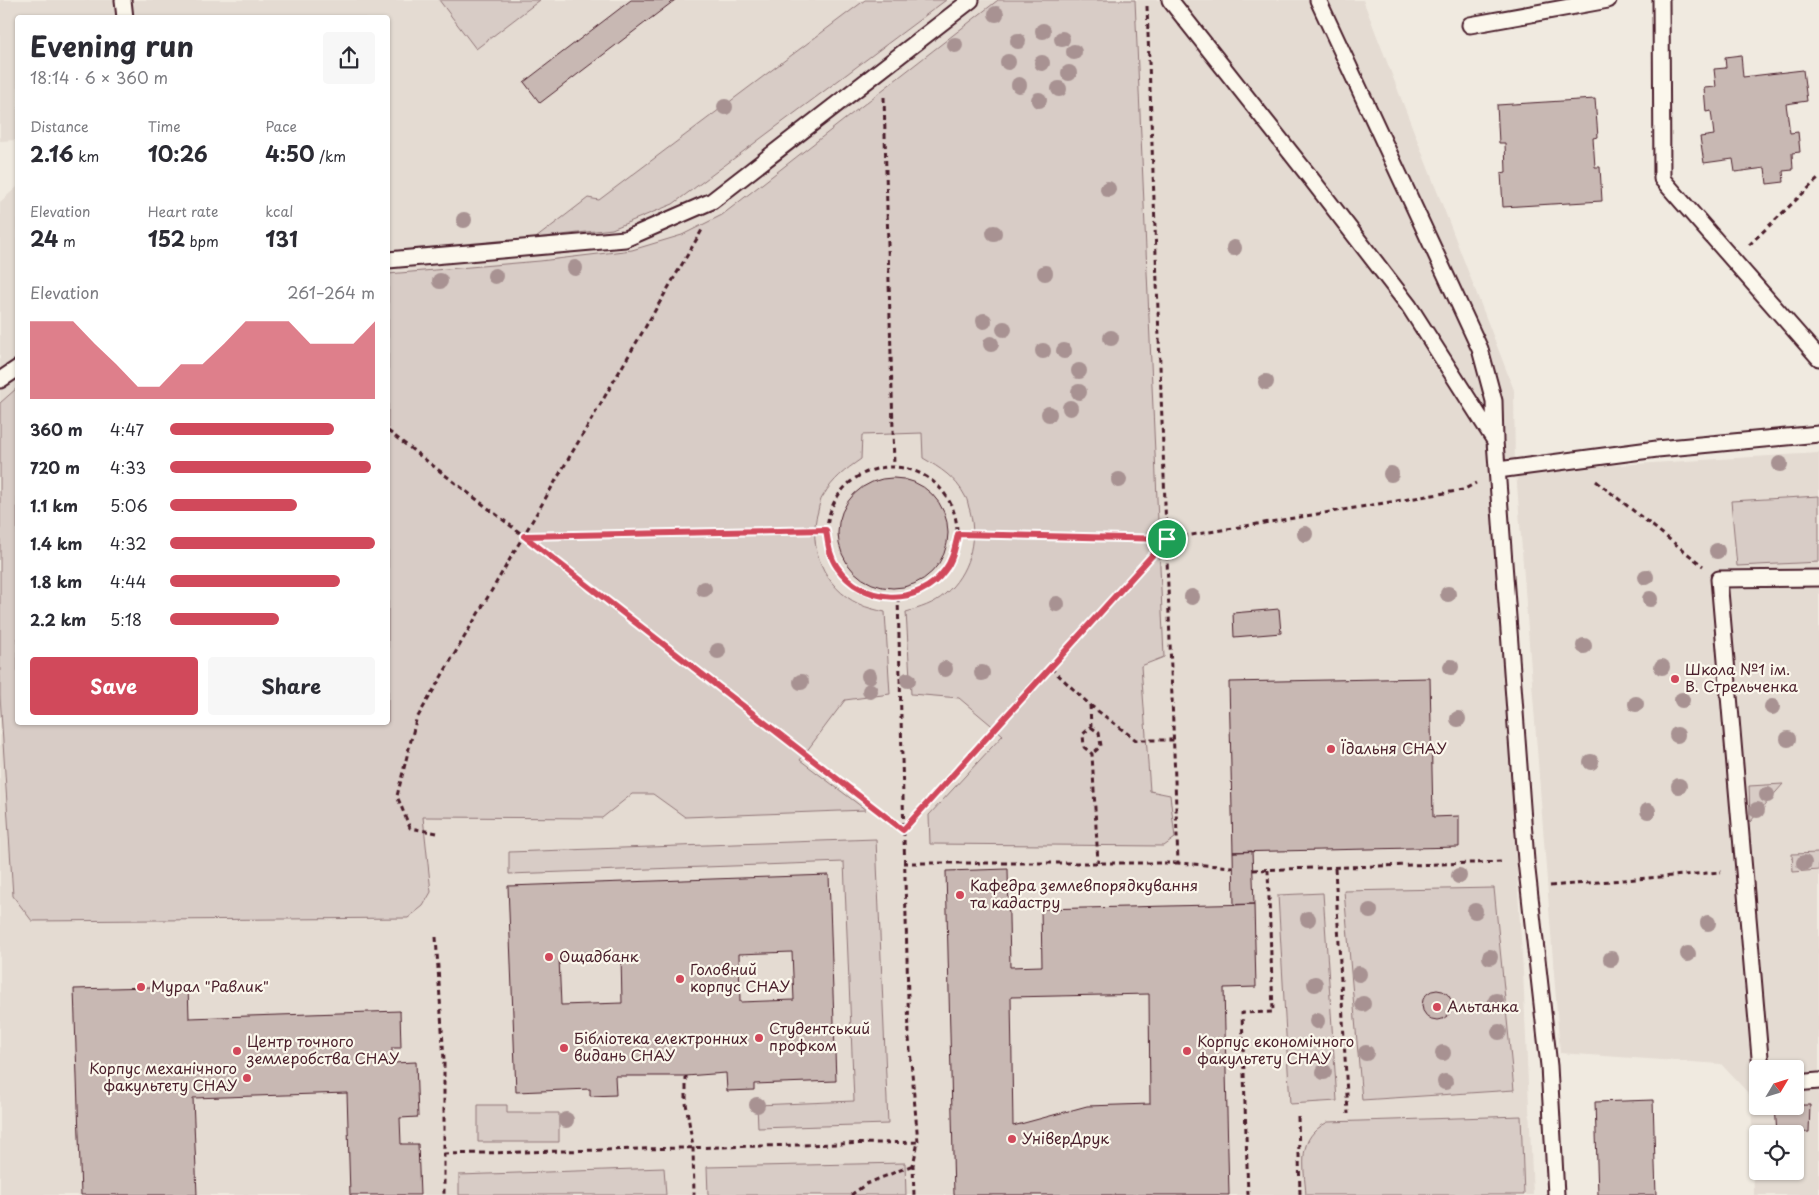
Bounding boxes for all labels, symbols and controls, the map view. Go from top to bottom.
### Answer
text: Evening run [30,24,194,67]
button: share [323,32,375,84]
text: 18:14 · 6 × 360 m [30,65,168,89]
text: Distance [30,116,89,137]
text: Time [148,116,181,137]
text: Pace [265,116,297,137]
text: 2.16 [30,137,74,169]
text: 10:26 [148,137,208,169]
text: 4:50 [265,137,315,169]
text: km [74,146,99,167]
text: /km [315,146,346,167]
text: Elevation [30,201,90,222]
text: Heart rate [148,201,218,222]
text: kcal [265,201,293,222]
text: 24 [30,222,58,254]
text: 152 [148,222,185,254]
text: 131 [265,222,298,254]
text: m [58,231,76,252]
text: bpm [185,231,219,252]
text: Elevation [30,280,99,304]
text: 261–264 m [287,280,375,304]
text: 360 m [30,417,83,441]
text: 4:47 [110,417,144,441]
text: 720 m [30,455,80,479]
text: 4:33 [110,455,146,479]
text: 1.1 km [30,493,78,517]
text: 5:06 [110,493,148,517]
pin [1146,518,1188,560]
icon: arrive [1153,525,1181,553]
text: 1.4 km [30,531,82,555]
text: 4:32 [110,531,147,555]
text: 1.8 km [30,569,82,593]
text: 4:44 [110,569,146,593]
text: 2.2 km [30,607,86,631]
text: 5:18 [110,607,142,631]
button: Save [30,657,198,715]
button: Share [208,657,375,715]
place label: Школа №1 ім. В. Стрельченка [1685,657,1798,697]
marker: Школа №1 ім. В. Стрельченка [1669,673,1681,685]
place label: Їдальня СНАУ [1341,736,1447,759]
marker: Їдальня СНАУ [1325,743,1337,755]
place label: Кафедра землевпорядкування та кадастру [970,873,1198,913]
marker: Кафедра землевпорядкування та кадастру [954,889,966,901]
place label: Ощадбанк [559,944,639,967]
marker: Ощадбанк [543,951,555,963]
place label: Головний корпус СНАУ [690,957,790,997]
marker: Головний корпус СНАУ [674,973,686,985]
place label: Мурал "Равлик" [151,974,269,997]
marker: Мурал "Равлик" [135,981,147,993]
place label: Альтанка [1447,994,1519,1017]
marker: Альтанка [1431,1001,1443,1013]
place label: Студентський профком [769,1016,870,1056]
place label: Бібліотека електронних видань СНАУ [574,1026,748,1066]
place label: Центр точного землеробства СНАУ [246,1029,400,1069]
place label: Корпус економічного факультету СНАУ [1197,1029,1354,1069]
marker: Студентський профком [753,1032,765,1044]
marker: Бібліотека електронних видань СНАУ [558,1042,570,1054]
marker: Центр точного землеробства СНАУ [231,1045,243,1057]
marker: Корпус економічного факультету СНАУ [1181,1045,1193,1057]
place label: Корпус механічного факультету СНАУ [89,1056,238,1096]
north arrow [1749,1060,1804,1115]
map controls [1749,1060,1804,1180]
marker: Корпус механічного факультету СНАУ [241,1072,253,1084]
button: locate [1749,1125,1804,1180]
place label: УніверДрук [1022,1126,1109,1149]
marker: УніверДрук [1006,1133,1018,1145]

